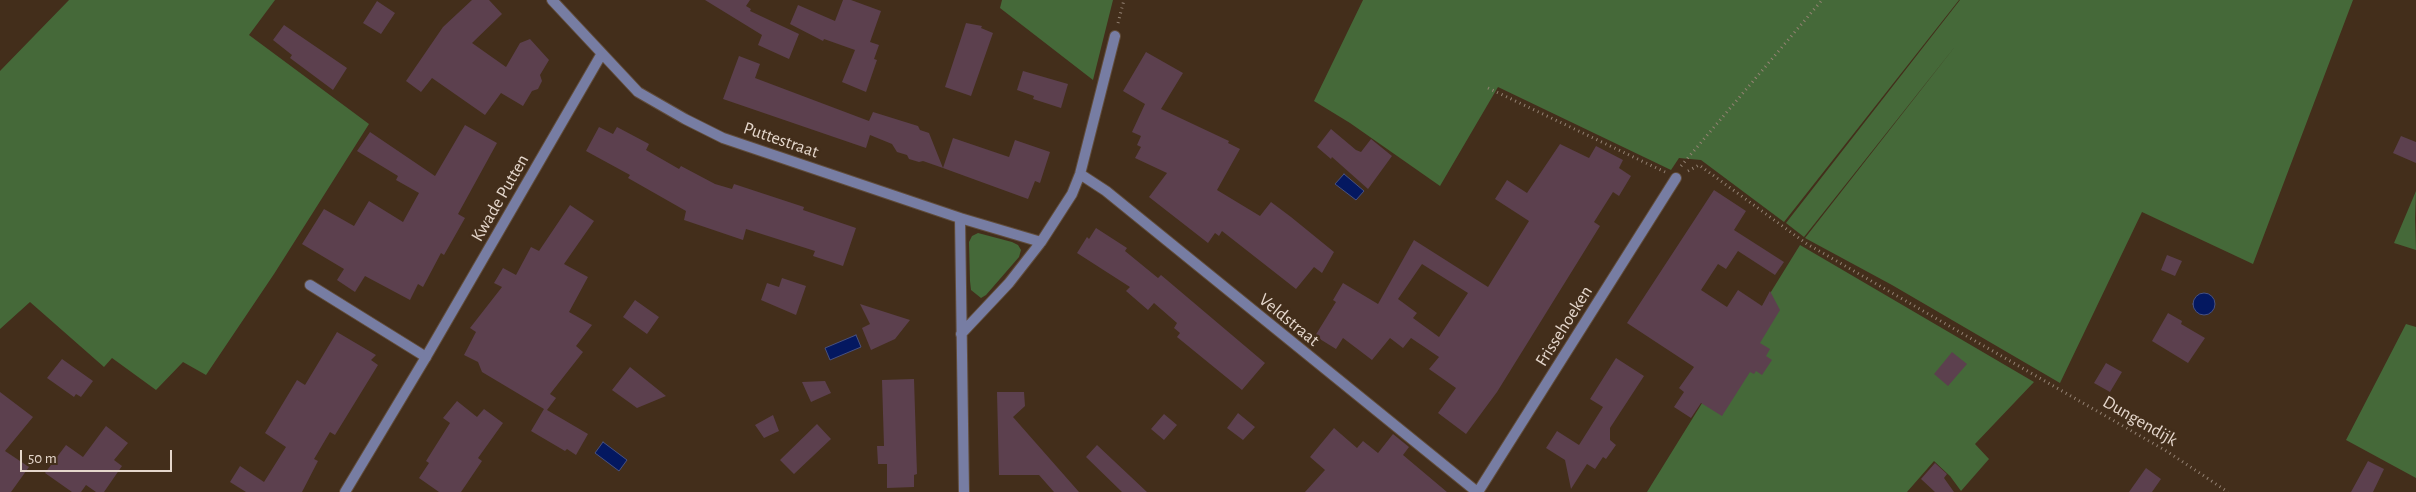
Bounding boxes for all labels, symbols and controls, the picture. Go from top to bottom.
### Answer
street label: Puttestraat [741,117,821,163]
street label: Kwade Putten [466,151,534,245]
street label: Frissehoeken [1531,282,1597,370]
street label: Veldstraat [1254,289,1324,351]
street label: Dungendijk [2099,391,2181,451]
scale bar [22,440,175,472]
text: 50 m [28,451,57,466]

